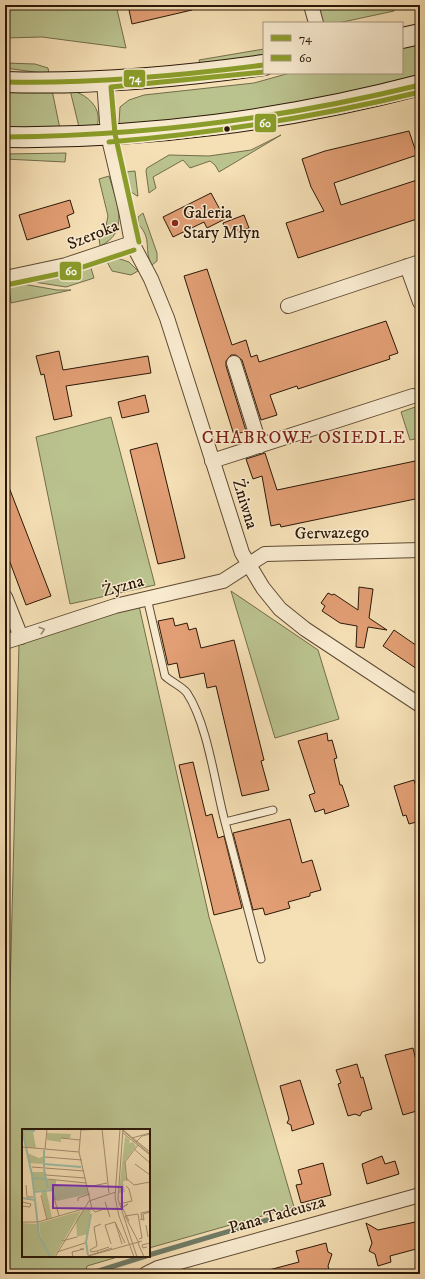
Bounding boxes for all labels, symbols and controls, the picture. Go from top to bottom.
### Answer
legend [263,22,403,74]
text: 74 [299,31,313,46]
text: 60 [299,51,312,66]
line badge: 74 [123,69,146,88]
text: 74 [129,72,142,86]
line badge: 60 [254,113,277,133]
text: 60 [259,117,271,131]
unlabelled marker [222,124,232,134]
place label: Galeria Stary Młyn [183,202,260,244]
street label: Szeroka [64,215,123,255]
marker: Galeria Stary Młyn [170,218,180,228]
line badge: 60 [59,261,82,281]
text: 60 [65,265,77,279]
district label: CHABROWE OSIEDLE [202,427,406,449]
street label: Żniwna [227,476,263,532]
street label: Gerwazego [295,521,369,545]
street label: Żyzna [100,570,147,602]
one-way arrow [38,626,45,635]
inset map [22,1129,150,1257]
street label: Pana Tadeusza [226,1191,329,1239]

